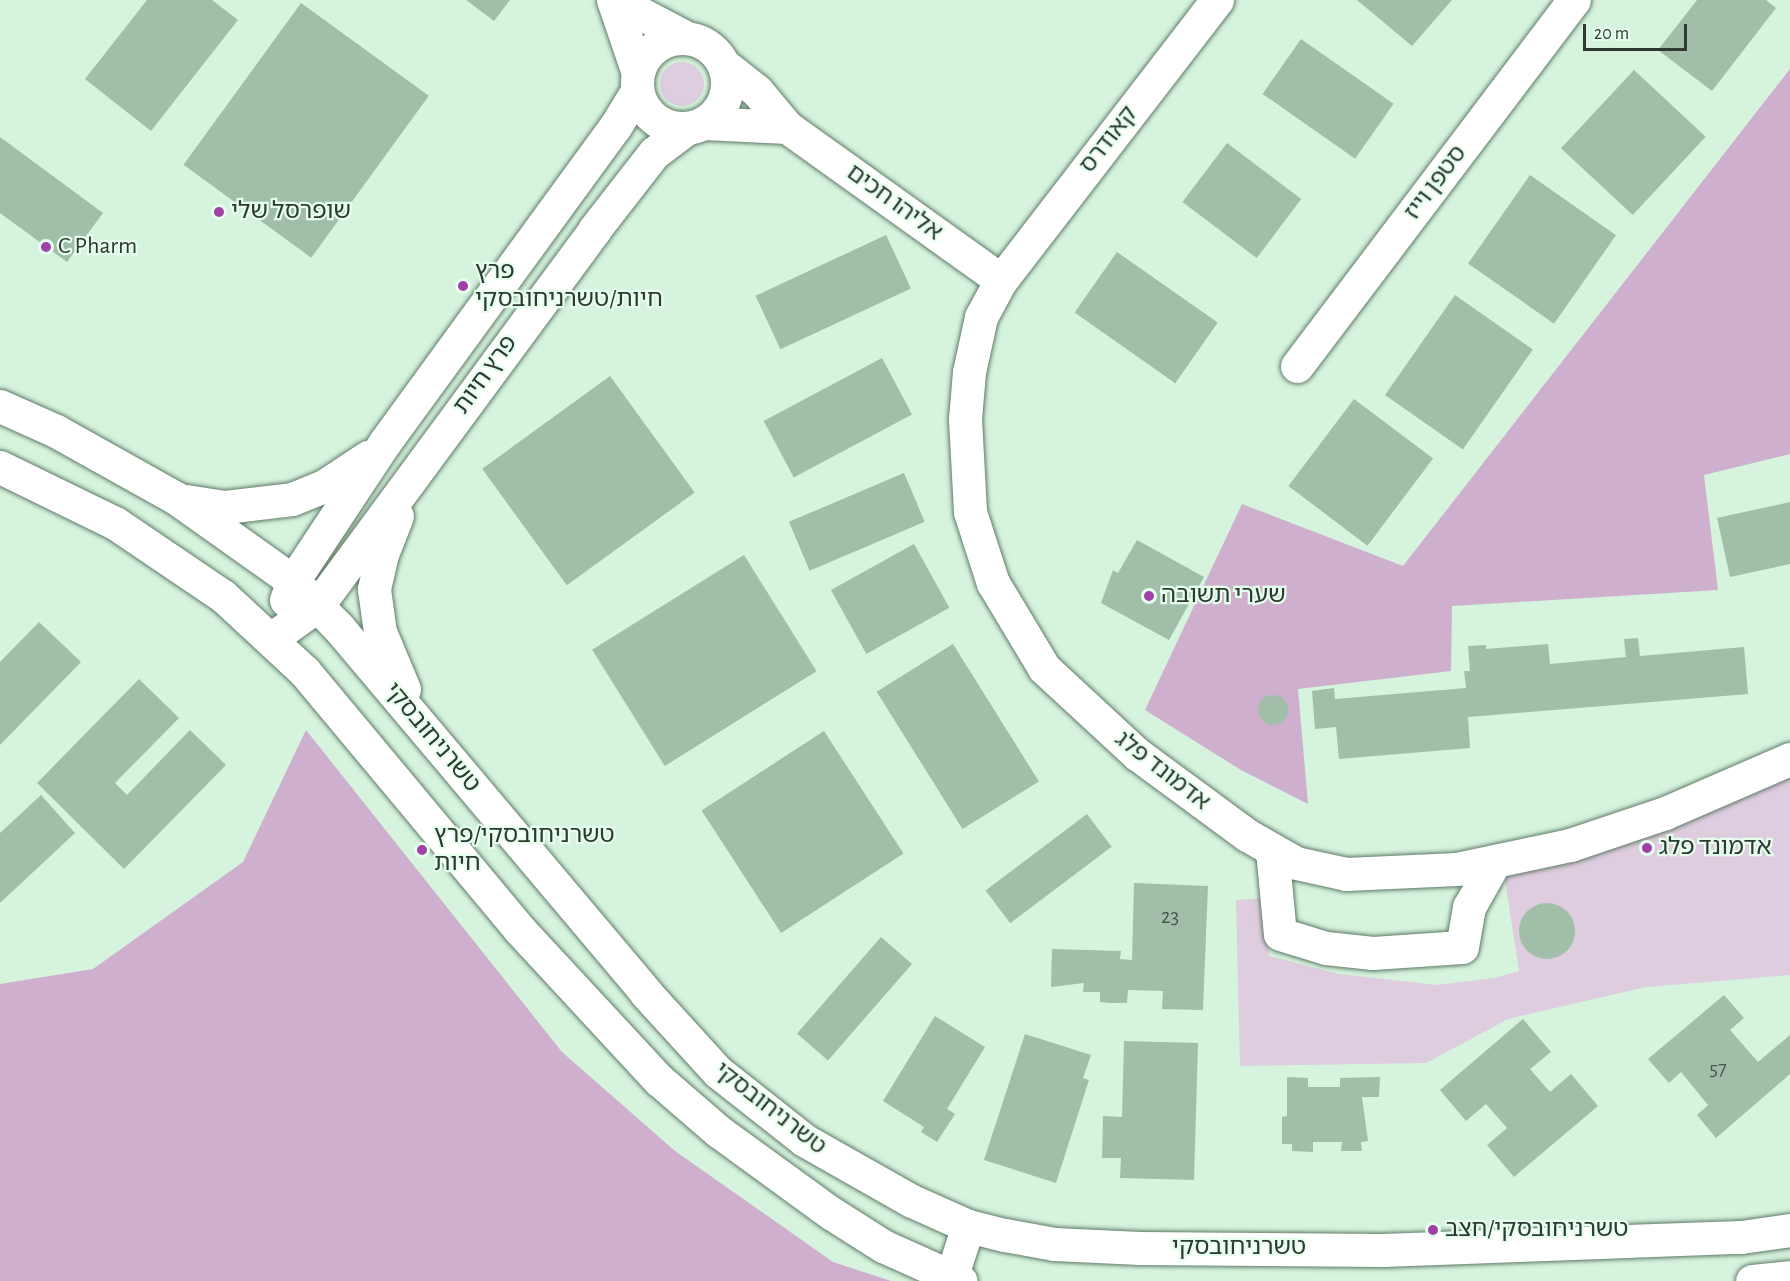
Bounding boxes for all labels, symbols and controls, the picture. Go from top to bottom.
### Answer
scale bar [1586,12,1690,50]
text: 20 m [1594,25,1629,43]
street label: קאודרס [1074,101,1144,179]
street label: סטפן וייז [1399,140,1473,226]
street label: אליהו חכים [840,159,948,247]
place label: שופרסל שלי [231,198,351,226]
marker: שופרסל שלי [212,205,226,219]
place label: C Pharm [58,233,137,261]
marker: C Pharm [39,240,53,254]
place label: פרץ חיות/טשרניחובסקי [475,258,663,314]
marker: פרץ חיות/טשרניחובסקי [456,279,470,293]
street label: פרץ חיות [448,330,524,420]
place label: שערי תשובה [1161,582,1286,610]
marker: שערי תשובה [1142,589,1156,603]
street label: טשרניחובסקי [378,677,486,799]
street label: אדמונד פלג [1109,725,1215,817]
place label: טשרניחובסקי/פרץ חיות [434,822,615,878]
place label: אדמונד פלג [1659,834,1772,862]
marker: אדמונד פלג [1640,841,1654,855]
marker: טשרניחובסקי/פרץ חיות [415,843,429,857]
house number: 23 [1161,904,1179,930]
street label: טשרניחובסקי [708,1056,832,1162]
house number: 57 [1709,1056,1727,1082]
place label: טשרניחובסקי/חצב [1445,1216,1629,1244]
marker: טשרניחובסקי/חצב [1426,1223,1440,1237]
street label: טשרניחובסקי [1172,1234,1306,1262]

